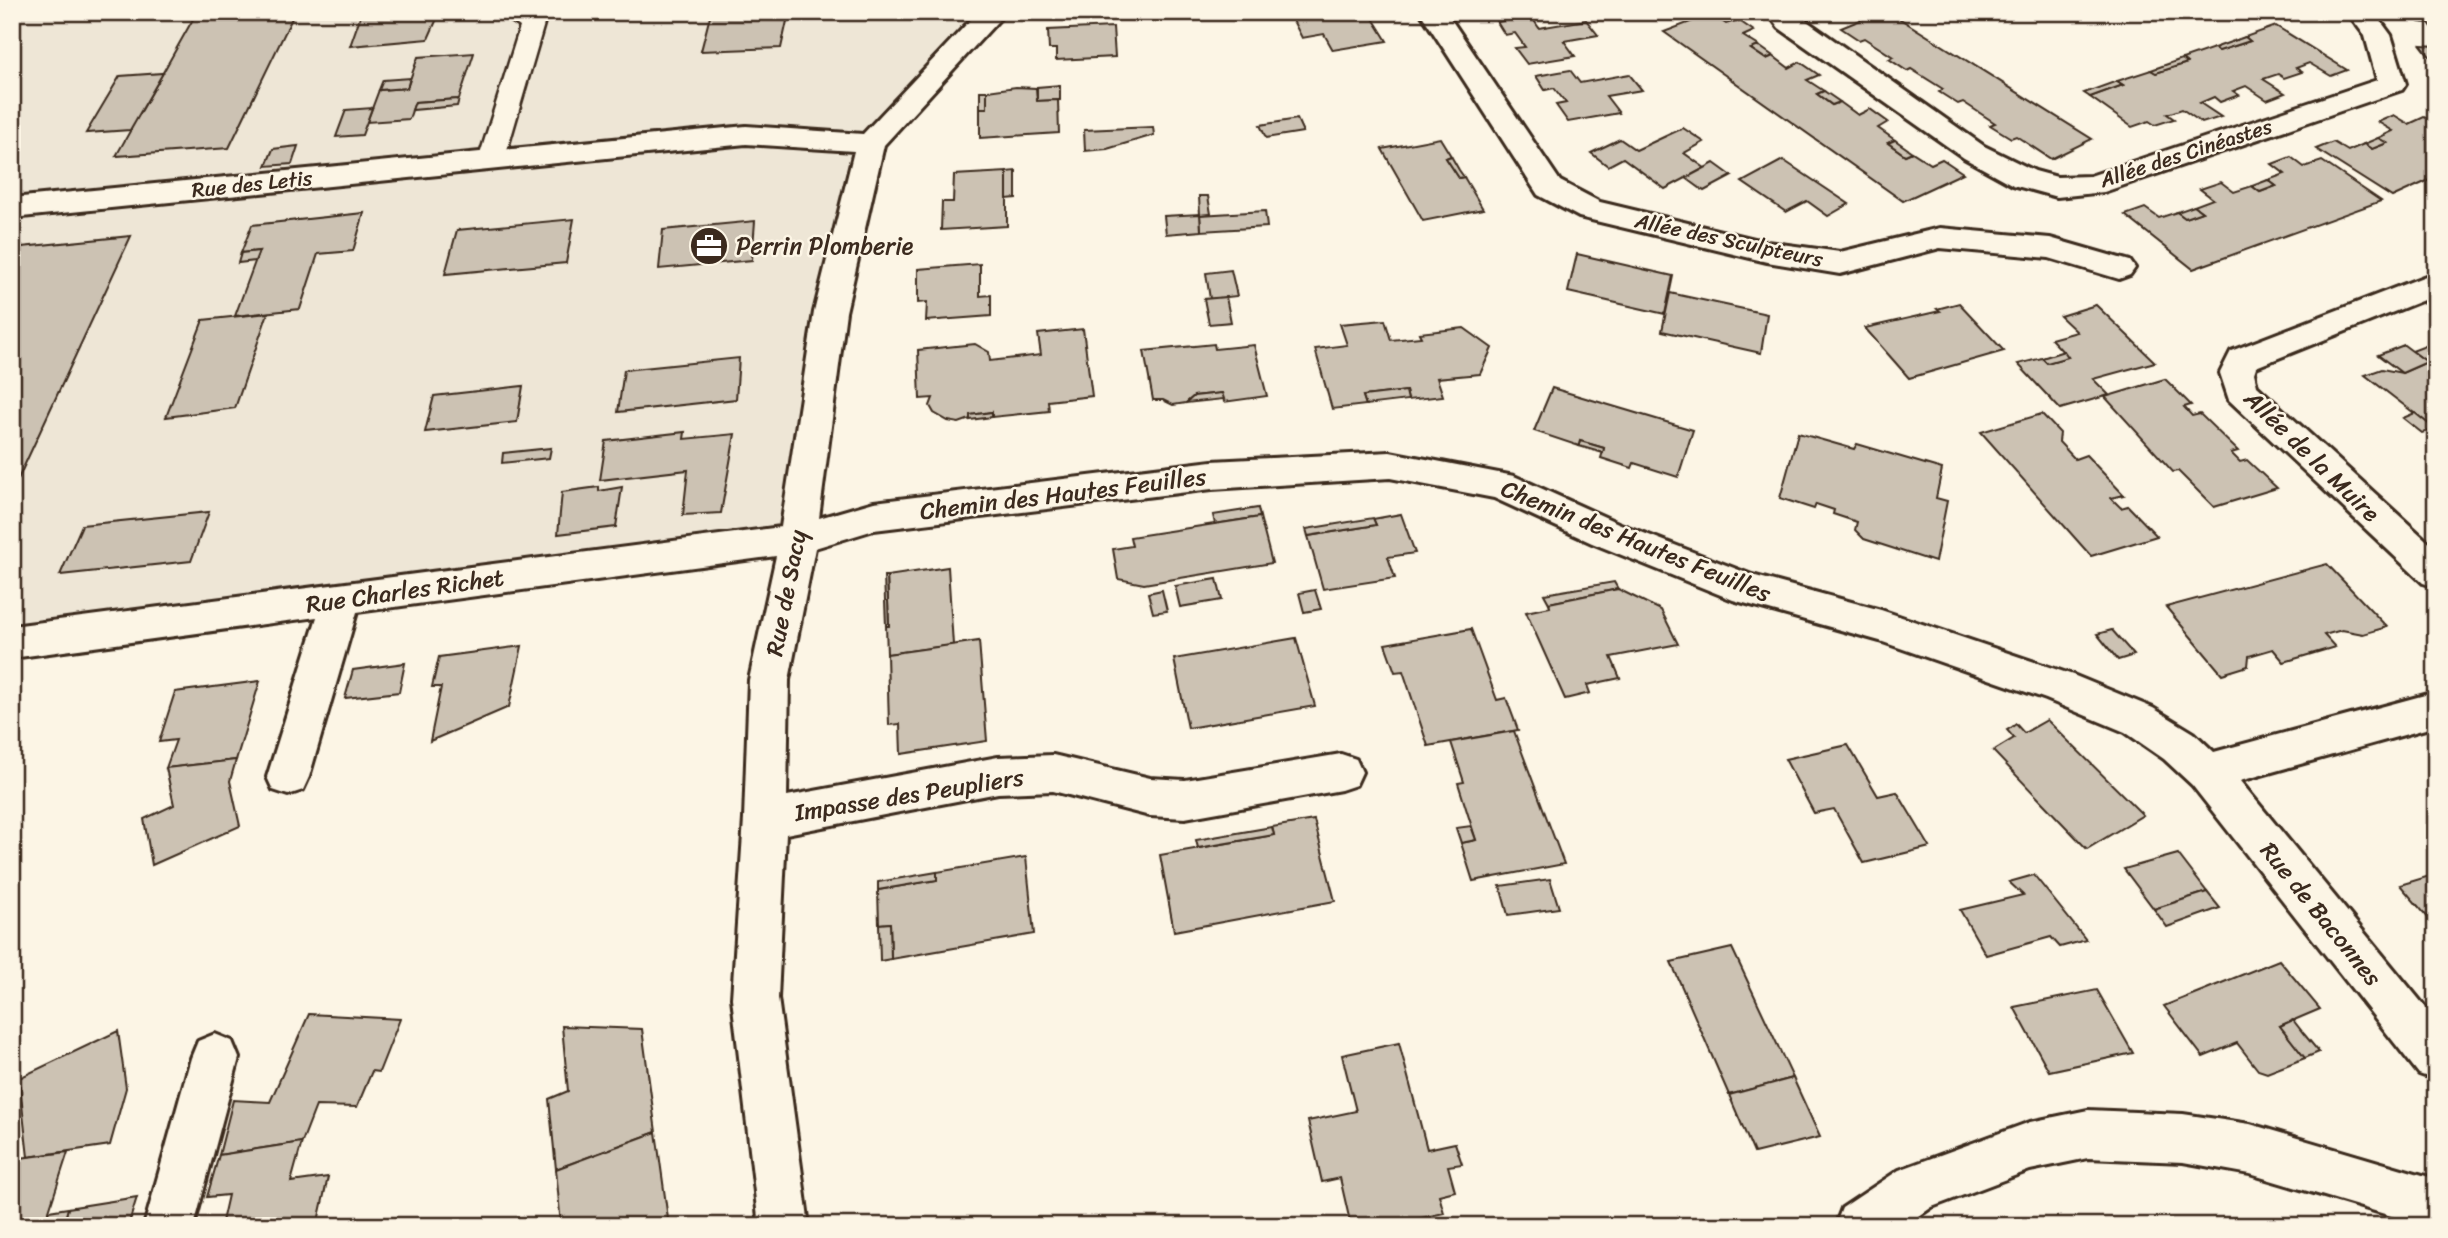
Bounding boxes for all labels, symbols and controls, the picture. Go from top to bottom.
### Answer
street label: Allée des Cinéastes [2094,107,2278,199]
street label: Rue des Letis [190,159,314,209]
street label: Allée des Sculpteurs [1631,201,1827,279]
office icon: Perrin Plomberie [688,225,730,267]
place label: Perrin Plomberie [736,225,914,267]
street label: Allée de la Muire [2233,379,2391,533]
street label: Chemin des Hautes Feuilles [917,455,1209,532]
street label: Chemin des Hautes Feuilles [1495,468,1778,615]
street label: Rue de Sacy [753,526,819,660]
street label: Rue Charles Richet [303,556,507,626]
street label: Impasse des Peupliers [790,756,1028,834]
street label: Rue de Baconnes [2249,832,2393,996]

